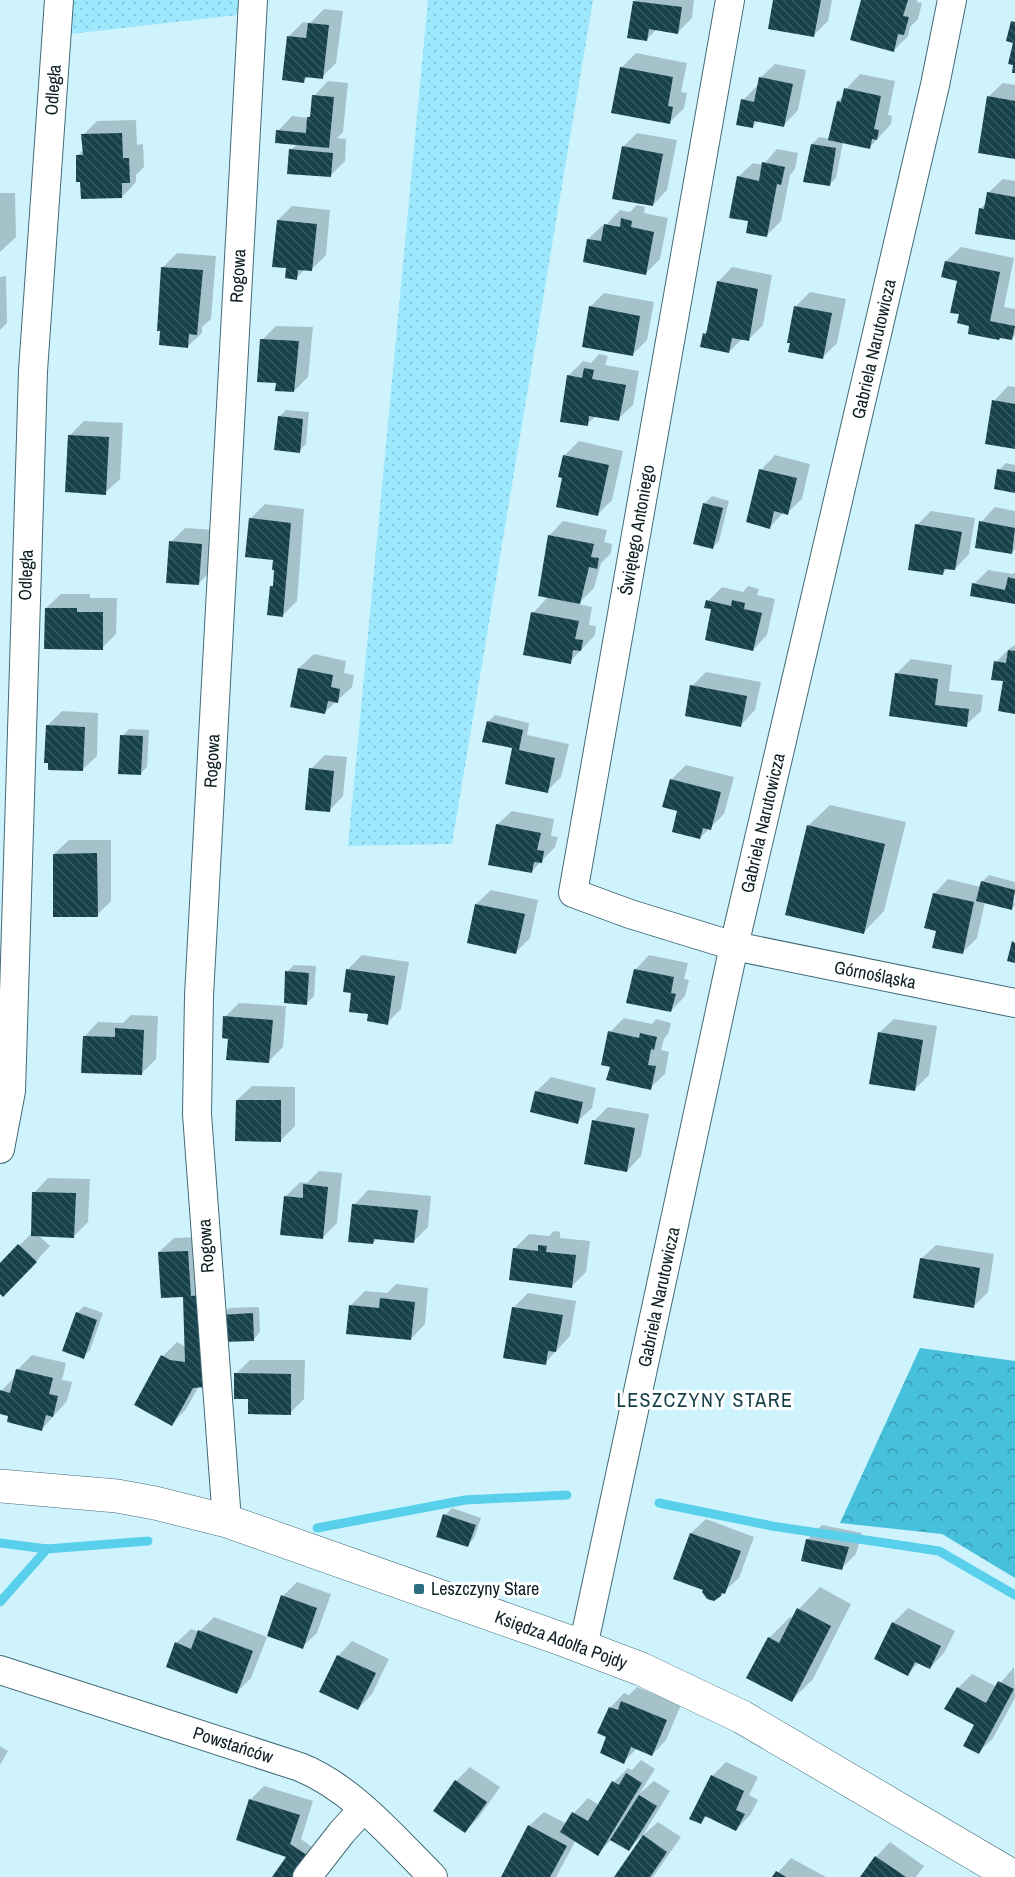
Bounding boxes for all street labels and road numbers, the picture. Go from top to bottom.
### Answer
street label: Odległa [38,64,67,116]
street label: Rogowa [224,248,251,304]
street label: Gabriela Narutowicza [845,277,902,421]
street label: Świętego Antoniego [613,463,660,597]
street label: Odległa [12,549,39,601]
street label: Rogowa [198,733,225,789]
street label: Gabriela Narutowicza [734,751,791,895]
street label: Górnośląska [832,954,918,995]
street label: Rogowa [191,1218,220,1274]
street label: Gabriela Narutowicza [631,1224,686,1369]
street label: Księdza Adolfa Pojdy [491,1604,632,1675]
street label: Powstańców [190,1720,277,1769]

